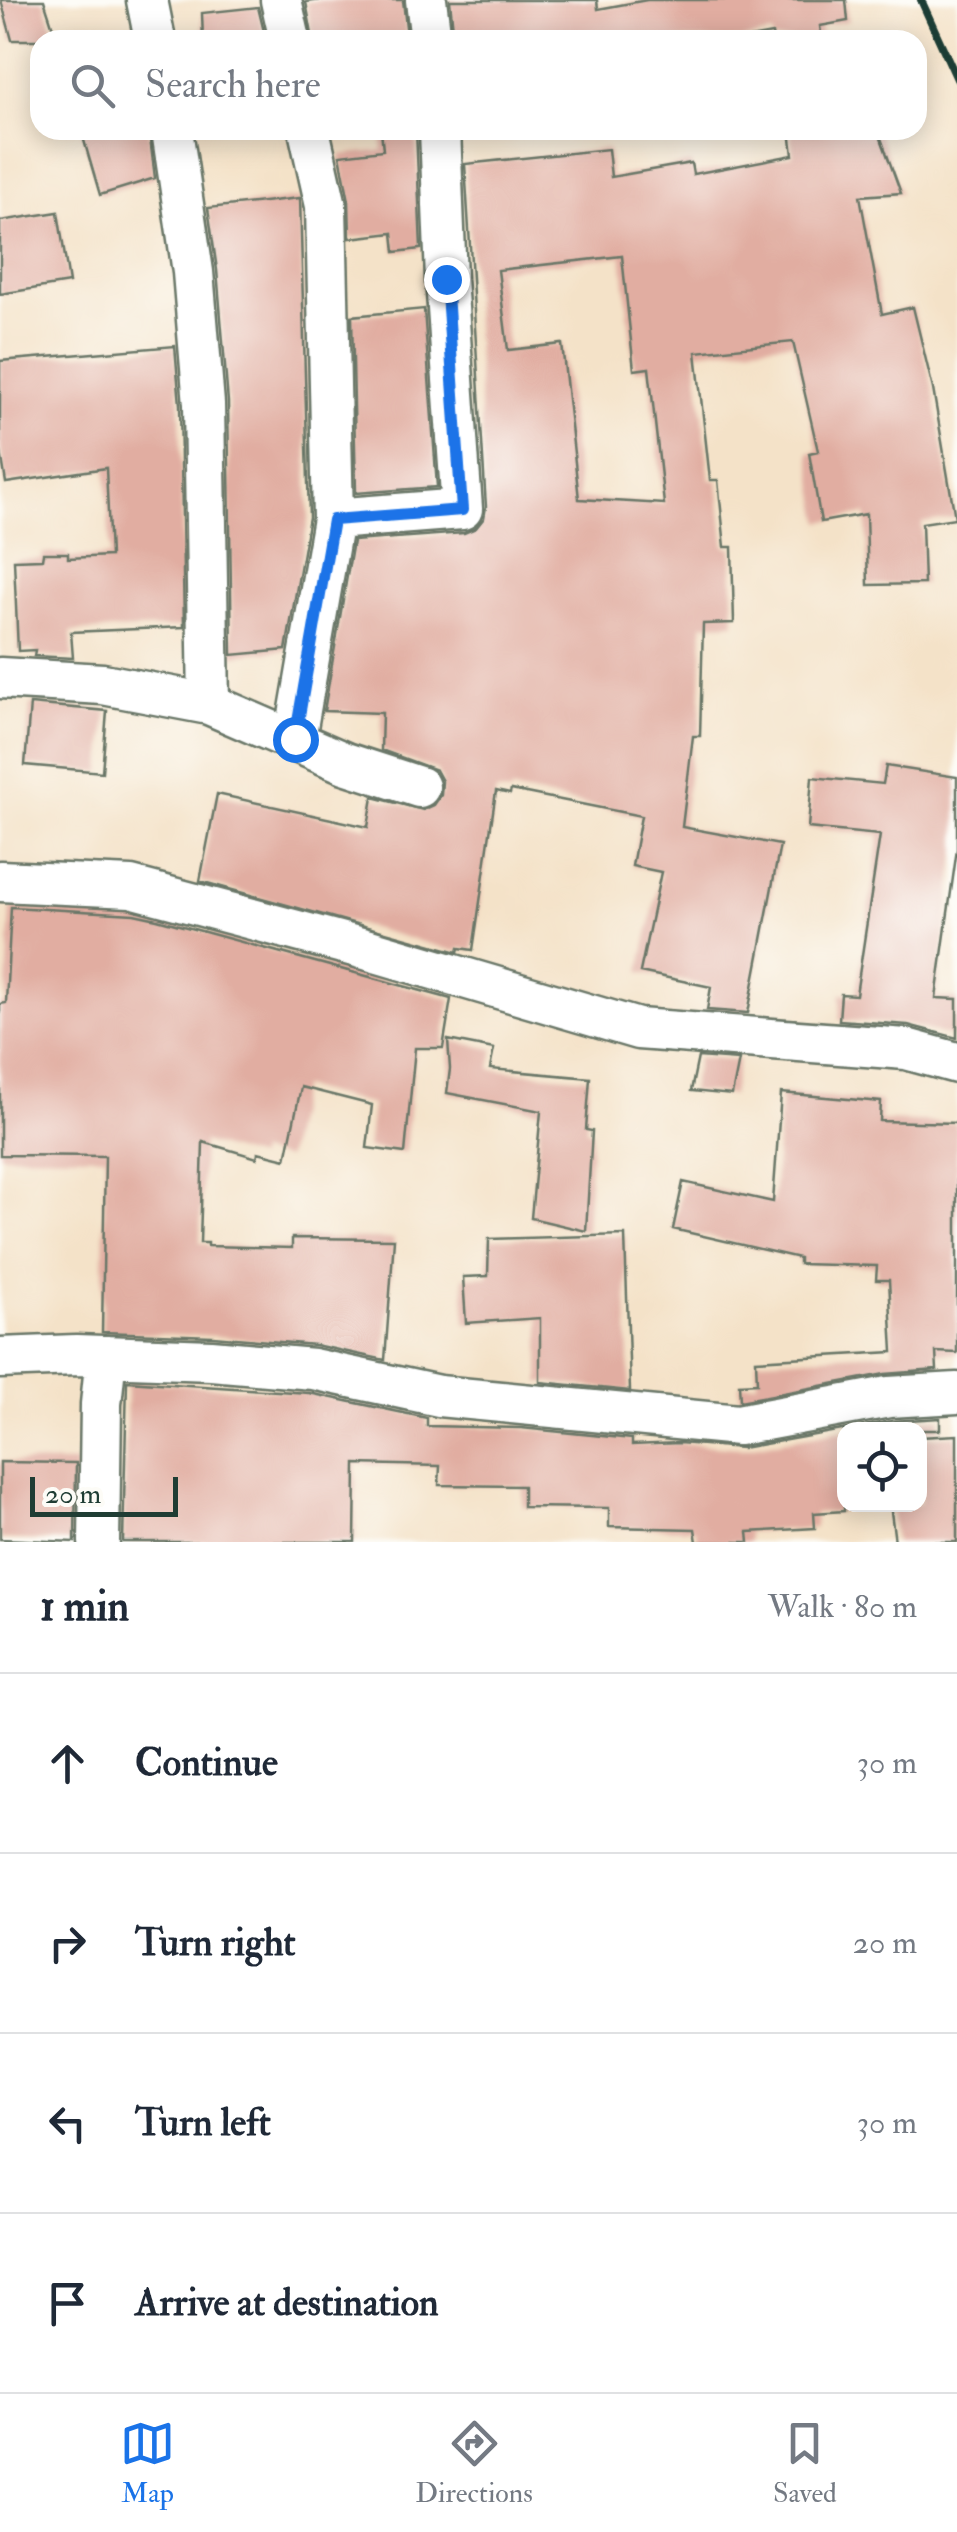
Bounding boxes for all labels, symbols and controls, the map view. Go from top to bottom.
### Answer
search box [30,30,927,140]
icon: search [65,58,120,113]
text: Search here [145,61,321,109]
route end [424,257,470,303]
route start [273,717,319,763]
map controls [837,1422,927,1512]
button: locate [837,1422,927,1512]
scale bar [30,1472,178,1516]
text: 20 m [45,1477,101,1512]
text: 1 min [40,1581,129,1633]
text: Walk · 80 m [768,1587,917,1627]
icon: ahead [40,1736,95,1791]
text: Continue [135,1739,278,1787]
text: 30 m [857,1743,917,1783]
icon: right [40,1916,95,1971]
text: Turn right [135,1919,296,1967]
text: 20 m [853,1923,917,1963]
icon: left [40,2096,95,2151]
text: Turn left [135,2099,271,2147]
text: 30 m [857,2103,917,2143]
icon: arrive [40,2276,95,2331]
text: Arrive at destination [135,2279,439,2327]
tab: Map [120,2416,175,2511]
tab: Directions [415,2416,533,2511]
tab: Saved [773,2416,837,2511]

